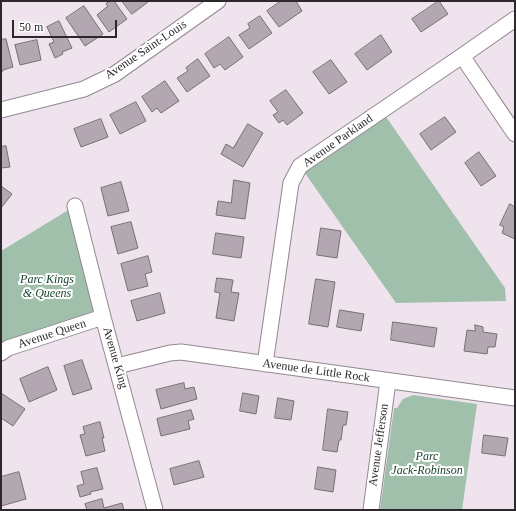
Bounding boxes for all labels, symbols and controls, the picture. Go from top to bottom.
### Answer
scale bar [14,12,119,38]
street label: Avenue Saint-Louis [102,17,190,83]
text: 50 m [19,20,43,34]
street label: Avenue Parkland [300,112,376,170]
park label: Parc Kings & Queens [20,273,74,301]
street label: Avenue Queen [16,316,88,352]
street label: Avenue King [99,326,131,390]
street label: Avenue de Little Rock [261,356,371,386]
street label: Avenue Jefferson [366,403,392,487]
park label: Parc Jack-Robinson [391,450,463,478]

